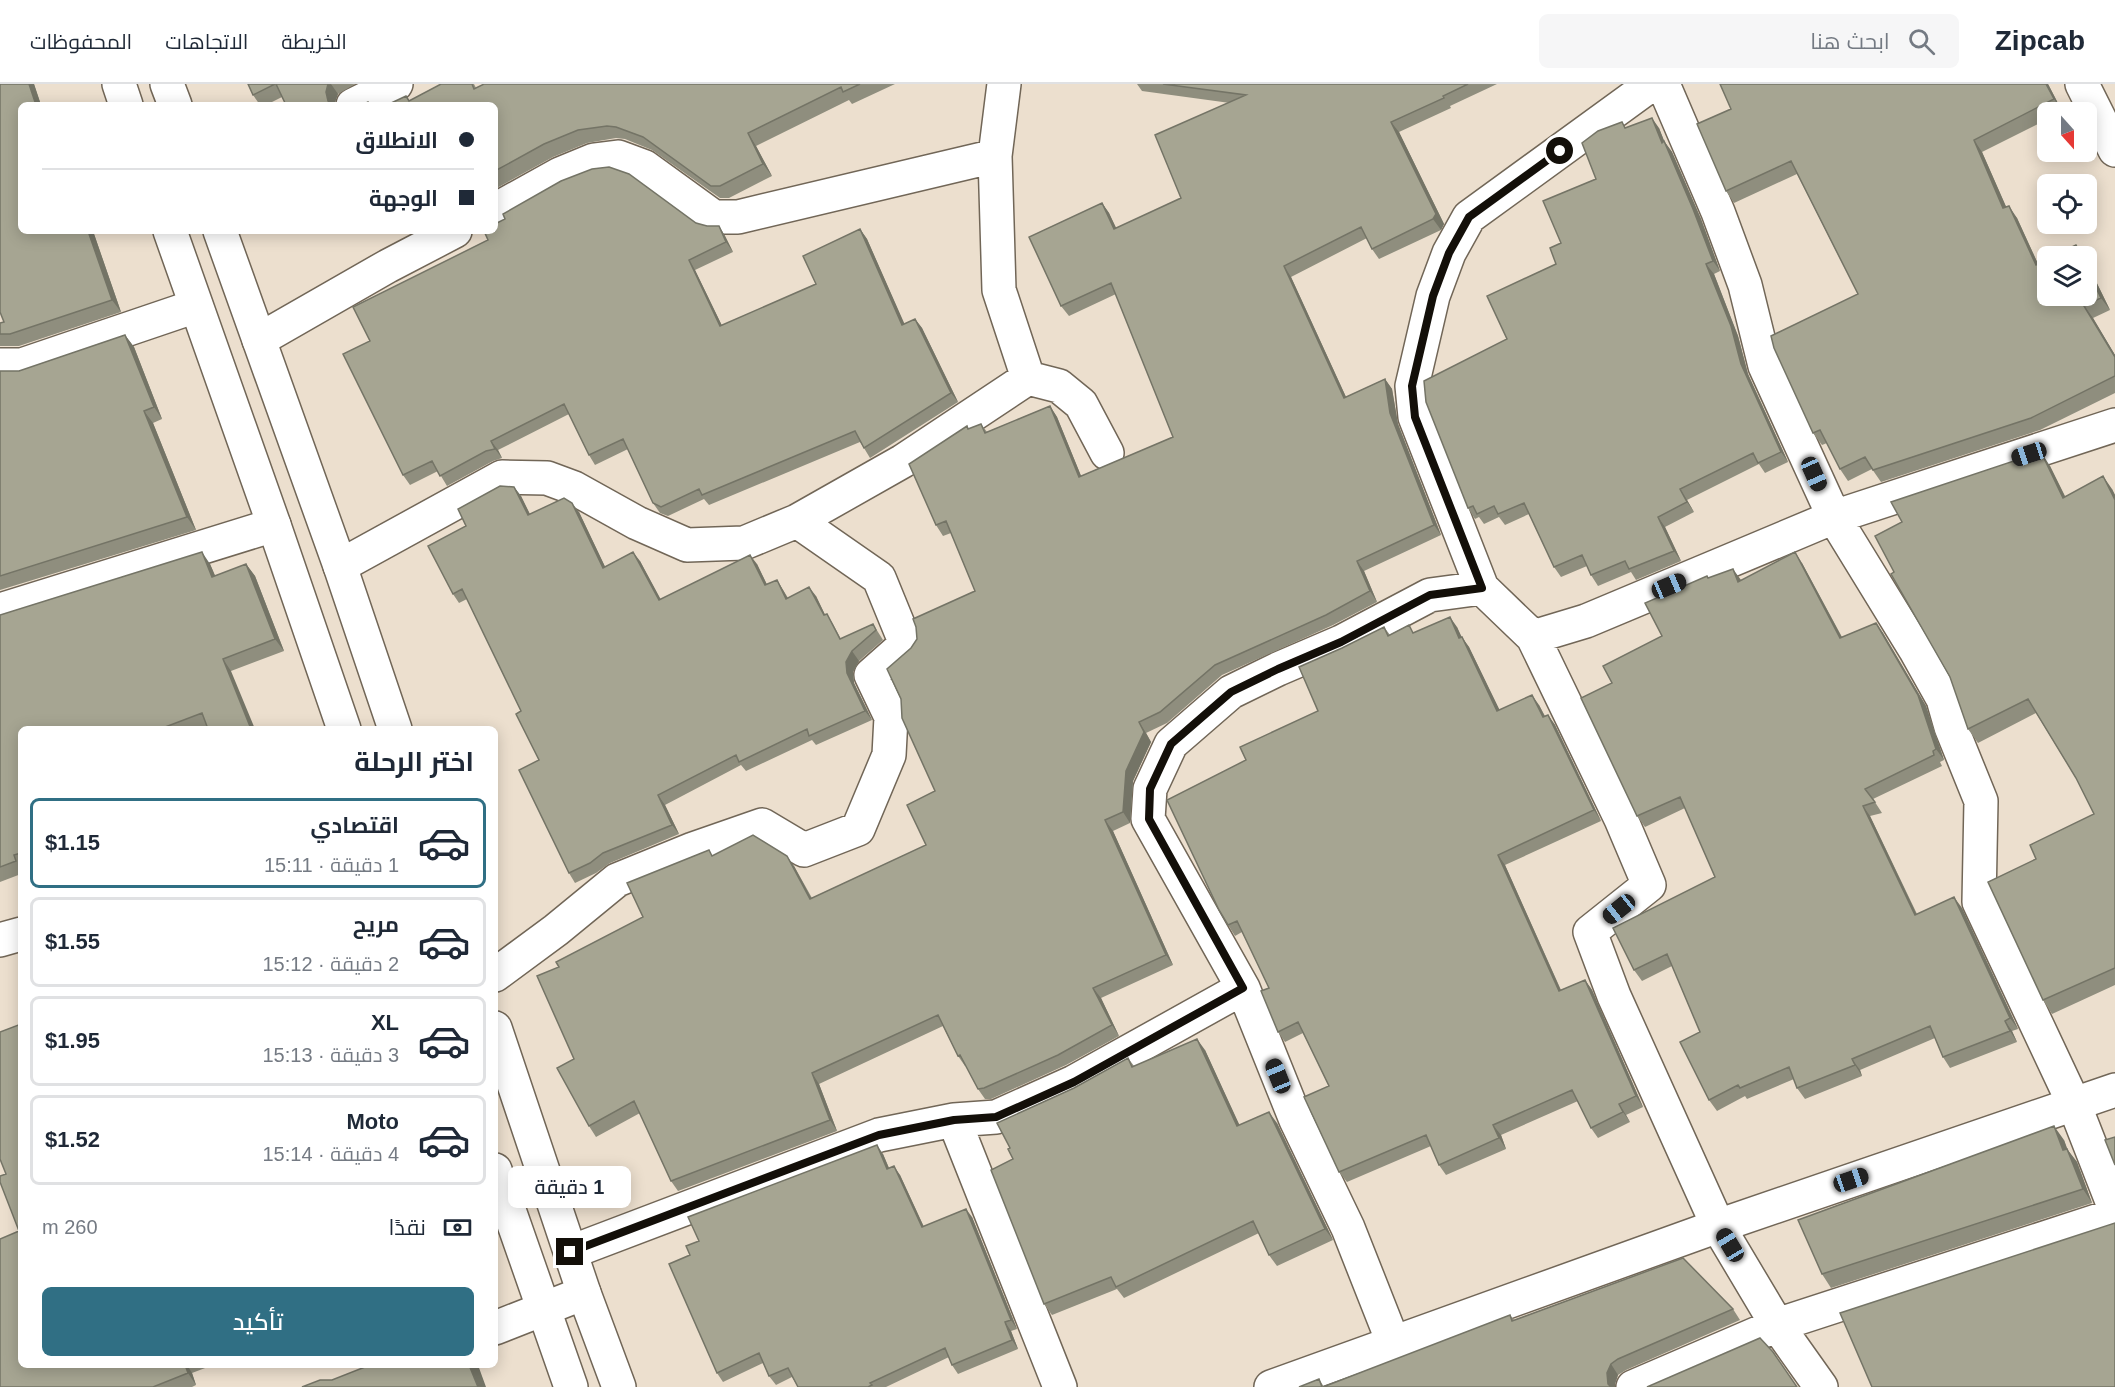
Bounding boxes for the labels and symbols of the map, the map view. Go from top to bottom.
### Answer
north arrow [2037,102,2097,162]
route start [1546,137,1573,164]
car [2009,440,2049,468]
car [1798,454,1830,494]
car [1649,571,1689,601]
car [1599,891,1639,927]
car [1263,1056,1293,1096]
callout: 1 دقيقة [508,1165,632,1207]
car [1831,1166,1871,1194]
car [1713,1225,1747,1265]
route end [556,1238,583,1265]

